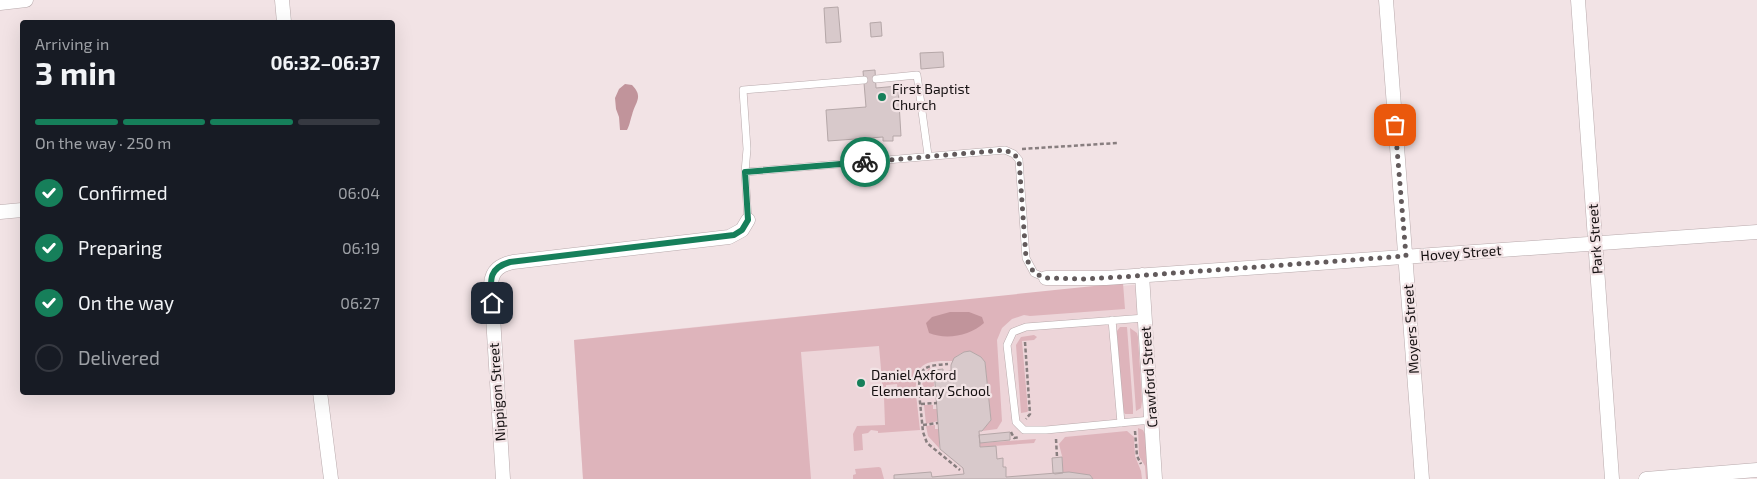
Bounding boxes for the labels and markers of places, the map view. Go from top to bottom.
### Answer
place label: First Baptist Church [892,80,970,113]
marker: First Baptist Church [876,91,888,103]
pin [1374,104,1416,146]
pin [471,282,513,324]
place label: Daniel Axford Elementary School [871,366,991,399]
marker: Daniel Axford Elementary School [855,377,867,389]

